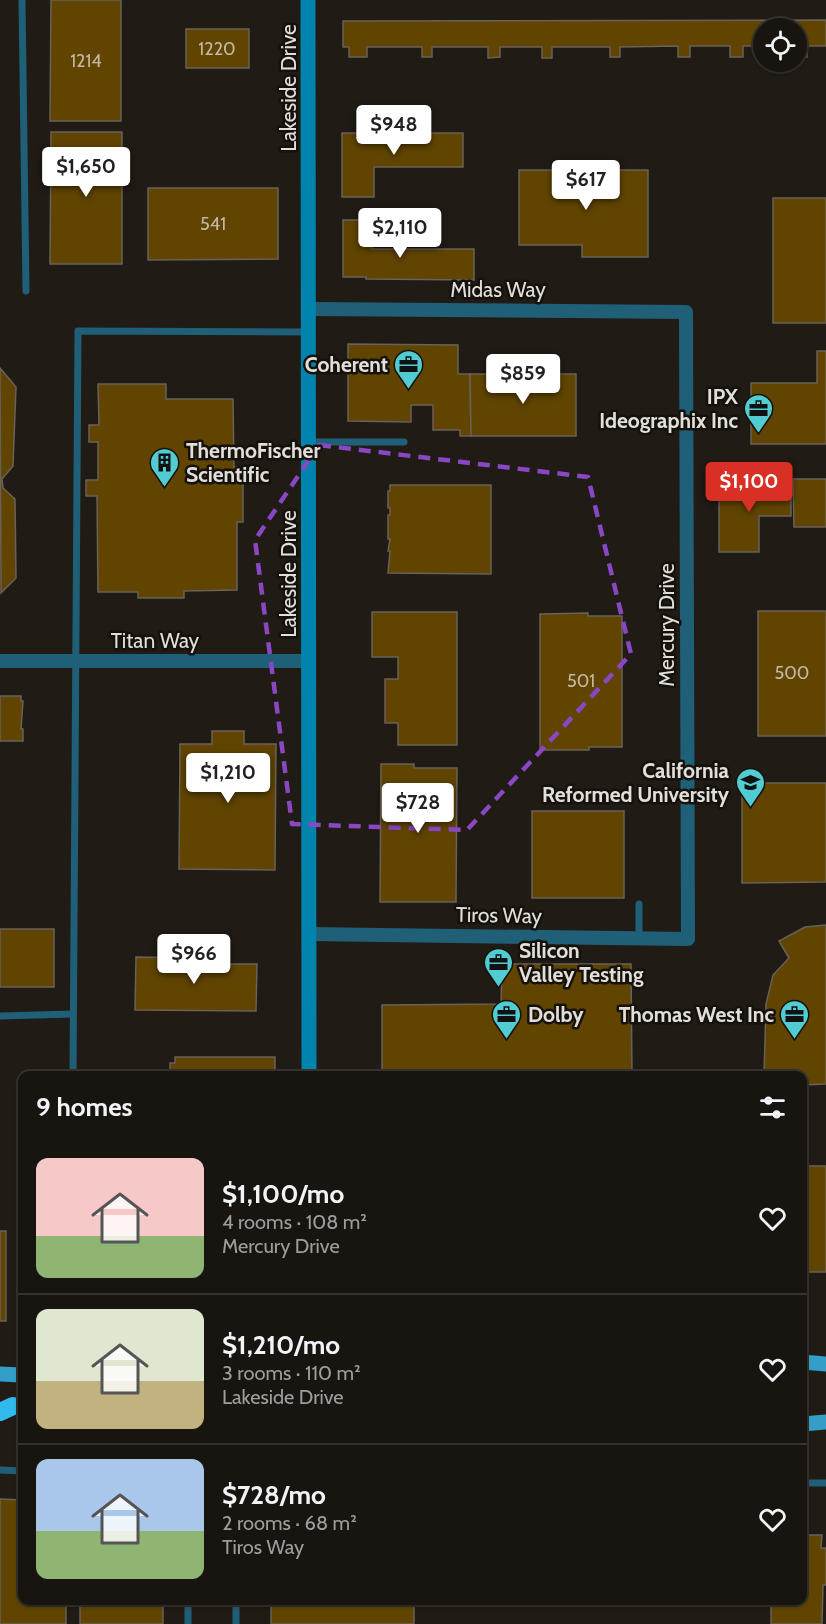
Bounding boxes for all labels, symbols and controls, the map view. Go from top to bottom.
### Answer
map controls [753,18,807,72]
button: locate [753,18,807,72]
street label: Lakeside Drive [276,24,301,152]
house number: 1220 [198,38,236,60]
house number: 1214 [70,50,102,72]
pin: $948 [358,105,430,156]
text: $948 [370,112,418,136]
pin: $1,650 [37,147,135,198]
text: $1,650 [56,154,116,178]
pin: $617 [550,160,622,211]
text: $617 [566,167,606,191]
pin: $2,110 [351,208,449,259]
house number: 541 [200,213,226,235]
text: $2,110 [372,215,428,239]
street label: Midas Way [450,277,546,302]
office icon: Coherent [393,348,425,390]
place label: Coherent [305,352,388,377]
pin: $859 [487,354,559,405]
text: $859 [500,361,546,385]
place label: IPX Ideographix Inc [599,384,739,433]
office icon: IPX Ideographix Inc [743,392,775,434]
place label: ThermoFischer Scientific [186,438,320,487]
building icon: ThermoFischer Scientific [149,446,181,488]
pin: $1,100 [700,462,798,513]
text: $1,100 [720,469,778,493]
street label: Lakeside Drive [276,510,301,638]
street label: Mercury Drive [654,563,679,687]
street label: Titan Way [111,628,200,653]
house number: 500 [775,662,809,684]
house number: 501 [567,670,595,692]
pin: $1,210 [179,753,277,804]
place label: California Reformed University [542,758,730,807]
text: $1,210 [200,760,256,784]
school or university icon: California Reformed University [734,766,766,808]
pin: $728 [382,783,454,834]
text: $728 [396,790,440,814]
street label: Tiros Way [456,902,543,928]
pin: $966 [158,934,230,985]
place label: Silicon Valley Testing [519,938,644,987]
text: $966 [171,941,217,965]
office icon: Silicon Valley Testing [482,946,514,988]
office icon: Dolby [491,998,523,1040]
office icon: Thomas West Inc [779,998,811,1040]
place label: Dolby [528,1002,584,1027]
place label: Thomas West Inc [619,1002,774,1027]
text: 9 homes [36,1091,133,1123]
icon: filters [756,1091,789,1124]
text: $1,100/mo [222,1178,344,1210]
icon: home [84,1182,156,1254]
icon: heart [756,1202,789,1235]
text: 4 rooms · 108 m² [222,1210,367,1234]
text: Mercury Drive [222,1234,340,1258]
text: $1,210/mo [222,1329,340,1361]
icon: home [84,1333,156,1405]
icon: heart [756,1353,789,1386]
text: 3 rooms · 110 m² [222,1361,361,1385]
text: Lakeside Drive [222,1385,344,1409]
text: $728/mo [222,1479,326,1511]
icon: home [84,1483,156,1555]
icon: heart [756,1503,789,1536]
text: 2 rooms · 68 m² [222,1511,357,1535]
text: Tiros Way [222,1535,304,1559]

